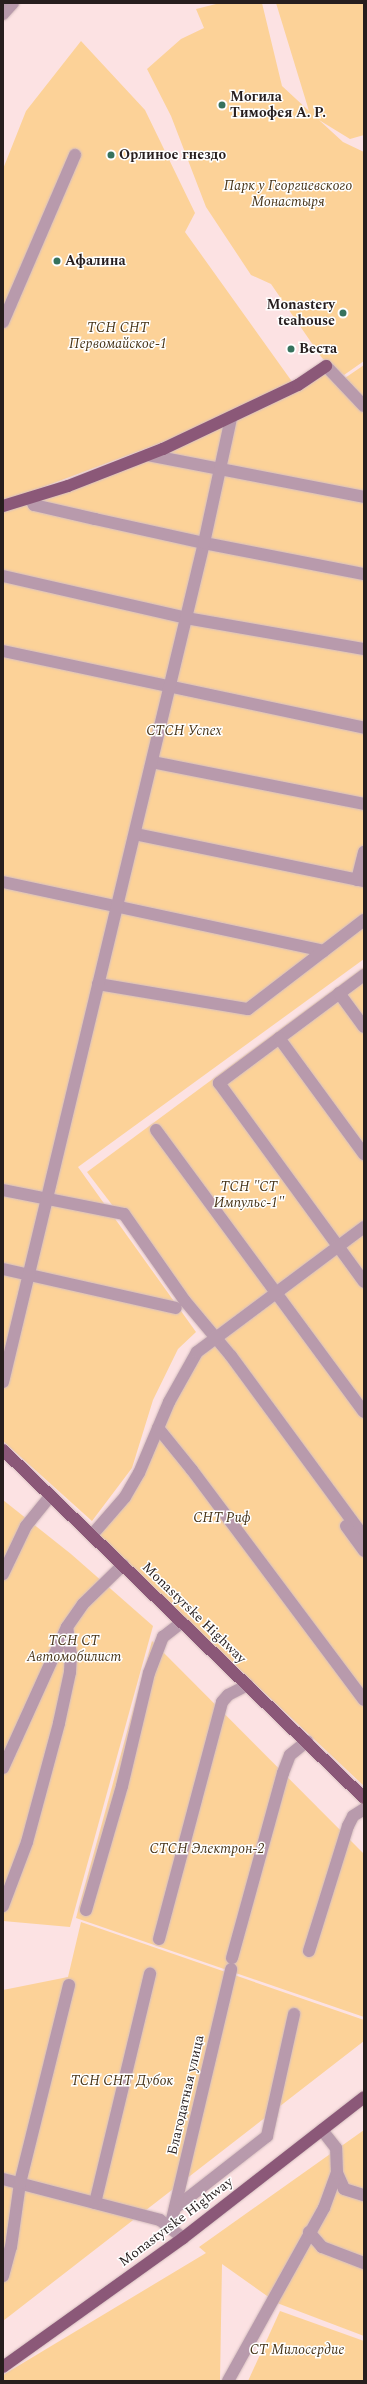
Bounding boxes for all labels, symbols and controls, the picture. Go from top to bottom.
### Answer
place label: Могила Тимофея А. Р. [230,89,326,122]
marker: Могила Тимофея А. Р. [217,100,227,110]
place label: Орлиное гнездо [119,147,226,163]
marker: Орлиное гнездо [106,150,116,160]
park label: Парк у Георгиевского Монастыря [224,178,352,210]
place label: Афалина [65,253,126,269]
marker: Афалина [52,256,62,266]
place label: Monastery teahouse [266,297,335,330]
marker: Monastery teahouse [338,308,348,318]
park label: ТСН СНТ Первомайское-1 [69,320,167,352]
place label: Веста [299,341,337,357]
marker: Веста [286,344,296,354]
park label: СТСН Успех [146,723,222,739]
park label: ТСН "СТ Импульс-1" [214,1179,284,1212]
park label: СНТ Риф [193,1510,251,1526]
street label: Monastyrske Highway [138,1559,250,1667]
park label: ТСН СТ Автомобилист [27,1633,121,1666]
park label: СТСН Электрон-2 [150,1841,264,1857]
street label: Благодатная улица [164,2033,208,2157]
park label: ТСН СНТ Дубок [71,2073,173,2089]
street label: Monastyrske Highway [116,2174,236,2270]
park label: СТ Милосердие [250,2342,344,2358]

